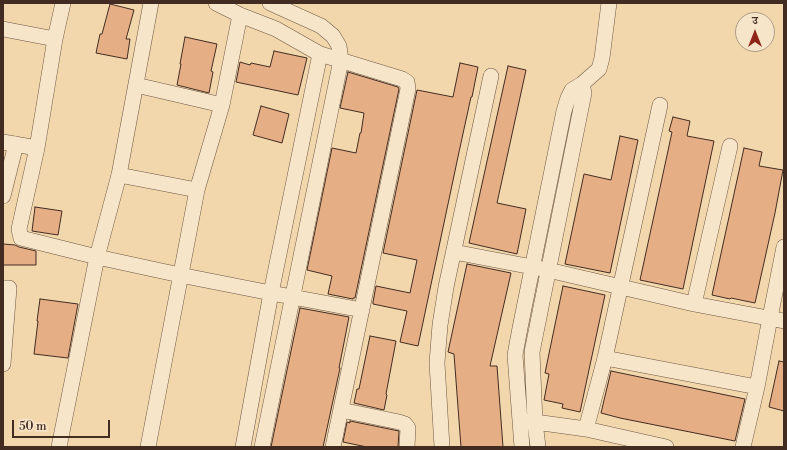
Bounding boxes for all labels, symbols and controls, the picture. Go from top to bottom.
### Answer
north arrow [735,12,775,52]
text: उ [752,14,758,28]
scale bar [14,412,112,438]
text: 50 m [19,419,47,434]

